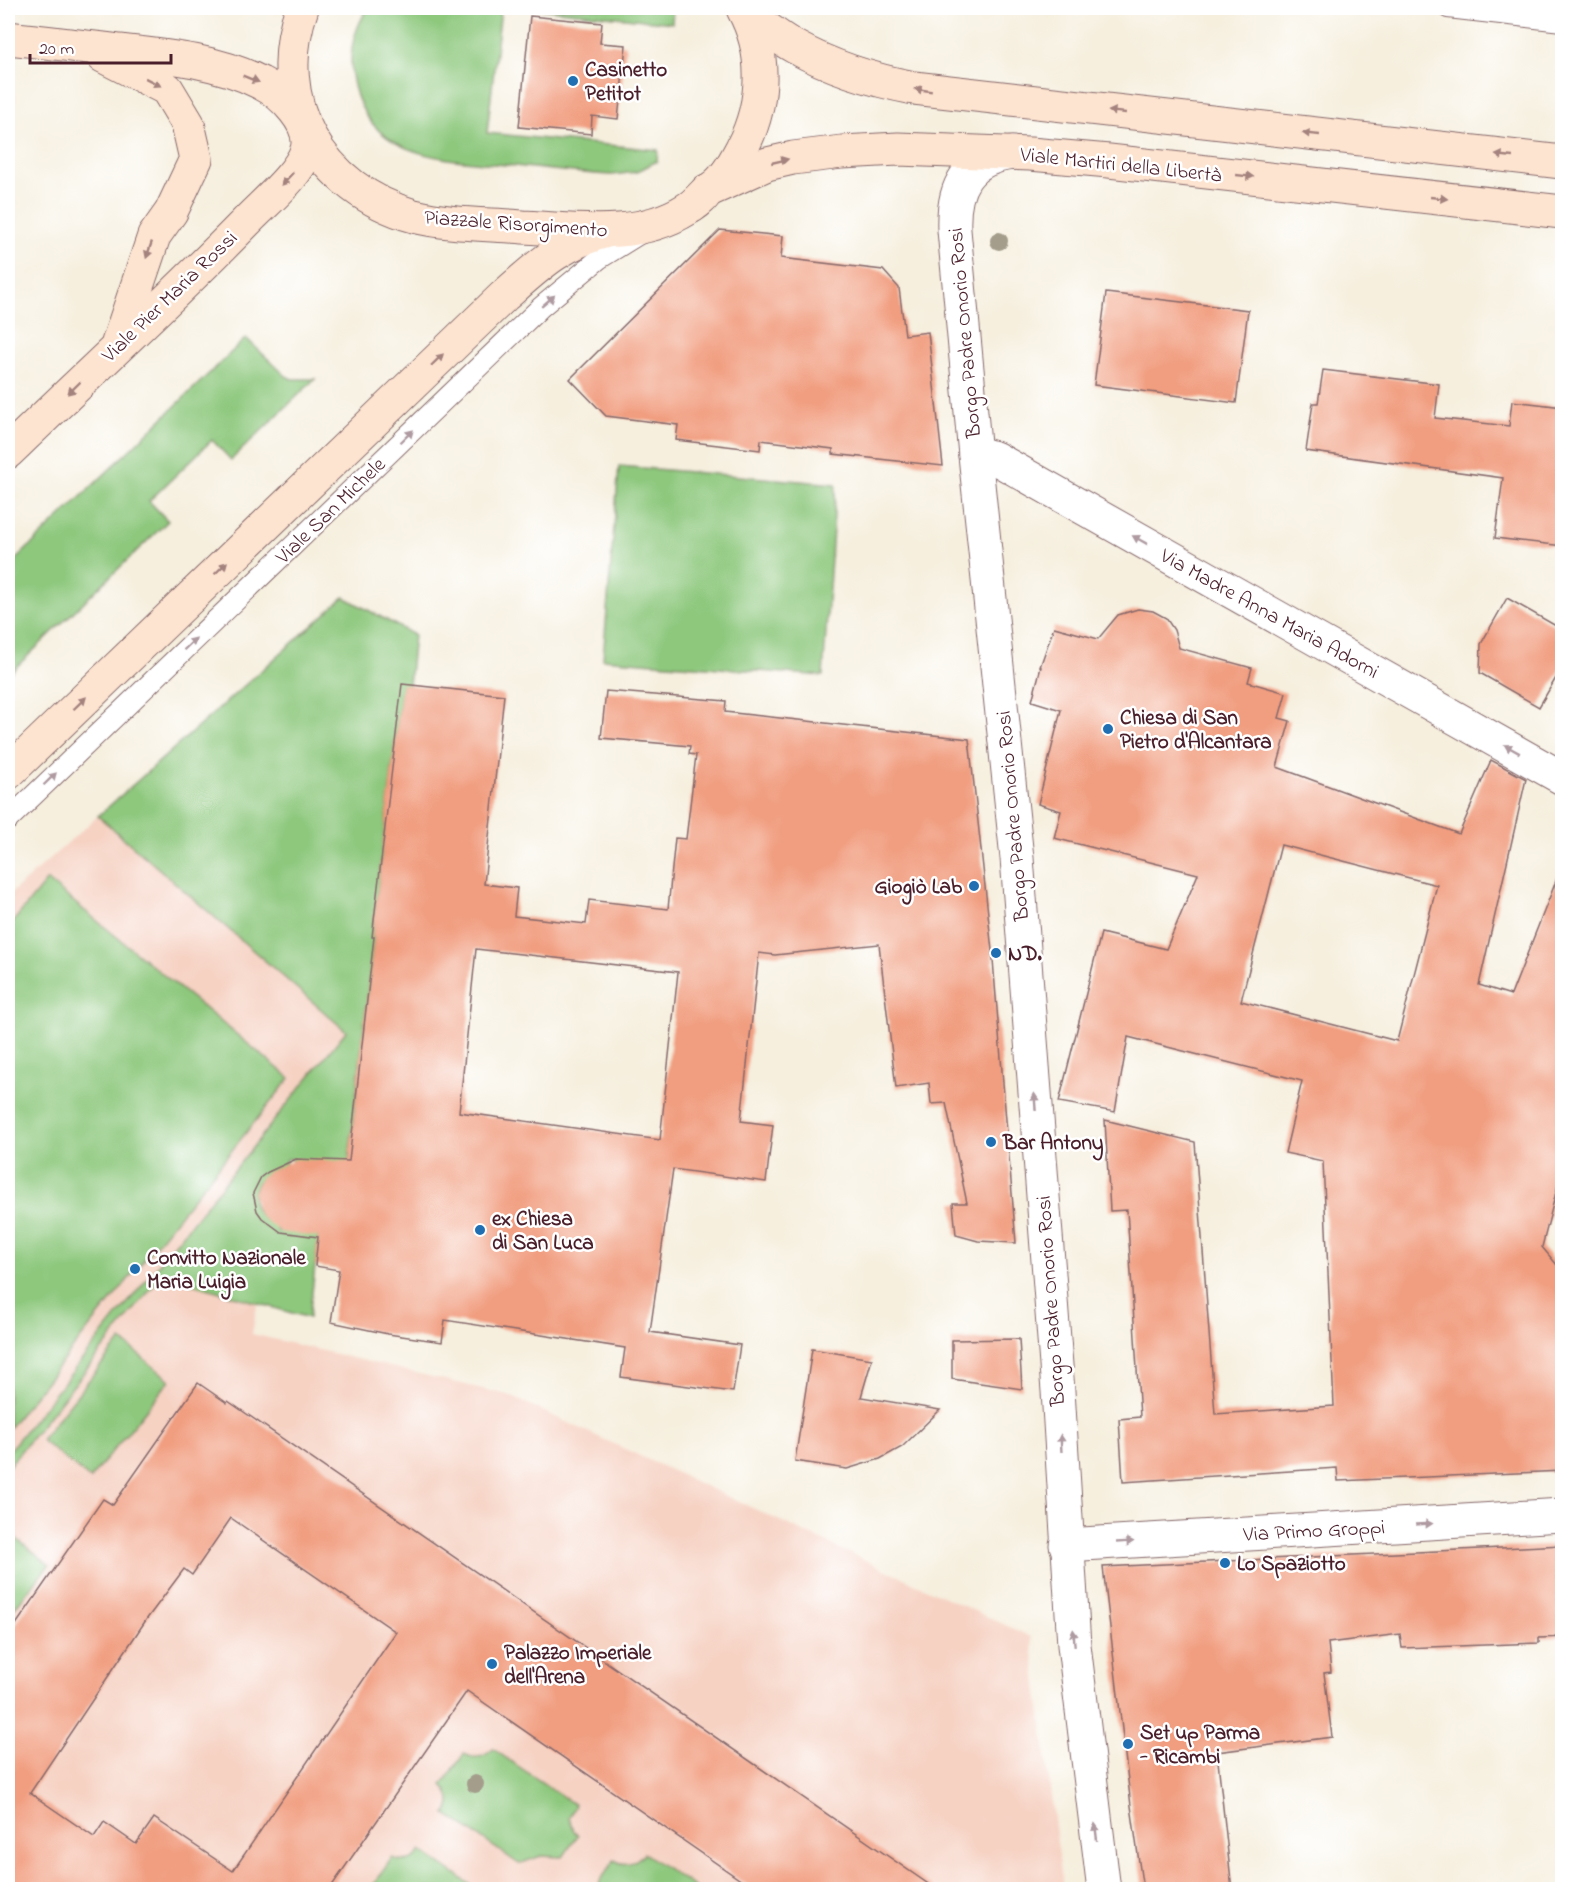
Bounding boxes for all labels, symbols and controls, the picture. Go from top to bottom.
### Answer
scale bar [30,27,171,65]
text: 20 m [39,37,74,63]
place label: Casinetto Petitot [585,56,667,110]
one-way arrow [242,74,260,84]
marker: Casinetto Petitot [566,74,580,88]
one-way arrow [145,77,162,87]
one-way arrow [914,85,933,94]
one-way arrow [1107,107,1126,117]
one-way arrow [1301,129,1320,139]
street label: Viale Martiri della Libertà [1018,140,1223,192]
one-way arrow [1495,151,1514,161]
one-way arrow [770,156,789,165]
one-way arrow [1236,171,1255,181]
one-way arrow [280,172,294,186]
one-way arrow [1430,193,1449,203]
street label: Piazzale Risorgimento [423,204,609,248]
street label: Viale Pier Maria Rossi [95,225,245,371]
street label: Borgo Padre Onorio Rosi [942,226,992,440]
one-way arrow [144,241,154,259]
one-way arrow [540,295,556,308]
one-way arrow [429,353,444,367]
one-way arrow [67,381,82,394]
one-way arrow [399,429,414,443]
street label: Viale San Michele [269,451,394,573]
one-way arrow [1131,535,1148,545]
street label: Via Madre Anna Maria Adorni [1153,542,1384,687]
one-way arrow [213,561,227,575]
one-way arrow [183,637,198,651]
one-way arrow [72,697,87,710]
place label: Chiesa di San Pietro d'Alcantara [1120,704,1272,758]
street label: Borgo Padre Onorio Rosi [990,709,1040,923]
marker: Chiesa di San Pietro d'Alcantara [1101,722,1115,736]
one-way arrow [1503,744,1520,754]
one-way arrow [42,772,57,786]
place label: Giogiò Lab [875,873,963,905]
marker: Giogiò Lab [967,879,981,893]
place label: ND. [1008,940,1043,970]
marker: ND. [989,946,1003,960]
one-way arrow [1031,1093,1040,1112]
place label: Bar Antony [1002,1129,1104,1161]
marker: Bar Antony [984,1135,998,1149]
street label: Borgo Padre Onorio Rosi [1030,1194,1076,1408]
place label: ex Chiesa di San Luca [492,1205,594,1259]
marker: ex Chiesa di San Luca [473,1223,487,1237]
place label: Convitto Nazionale Maria Luigia [147,1244,306,1300]
marker: Convitto Nazionale Maria Luigia [128,1262,142,1276]
one-way arrow [1056,1434,1065,1453]
street label: Via Primo Groppi [1241,1513,1386,1551]
one-way arrow [1415,1519,1434,1528]
one-way arrow [1115,1537,1134,1546]
place label: Lo Spaziotto [1237,1550,1346,1580]
marker: Lo Spaziotto [1218,1556,1232,1570]
one-way arrow [1069,1628,1079,1647]
place label: Palazzo Imperiale dell'Arena [504,1639,652,1693]
marker: Palazzo Imperiale dell'Arena [485,1657,499,1671]
place label: Set up Parma - Ricambi [1139,1719,1260,1773]
marker: Set up Parma - Ricambi [1121,1737,1135,1751]
one-way arrow [1091,1822,1101,1841]

